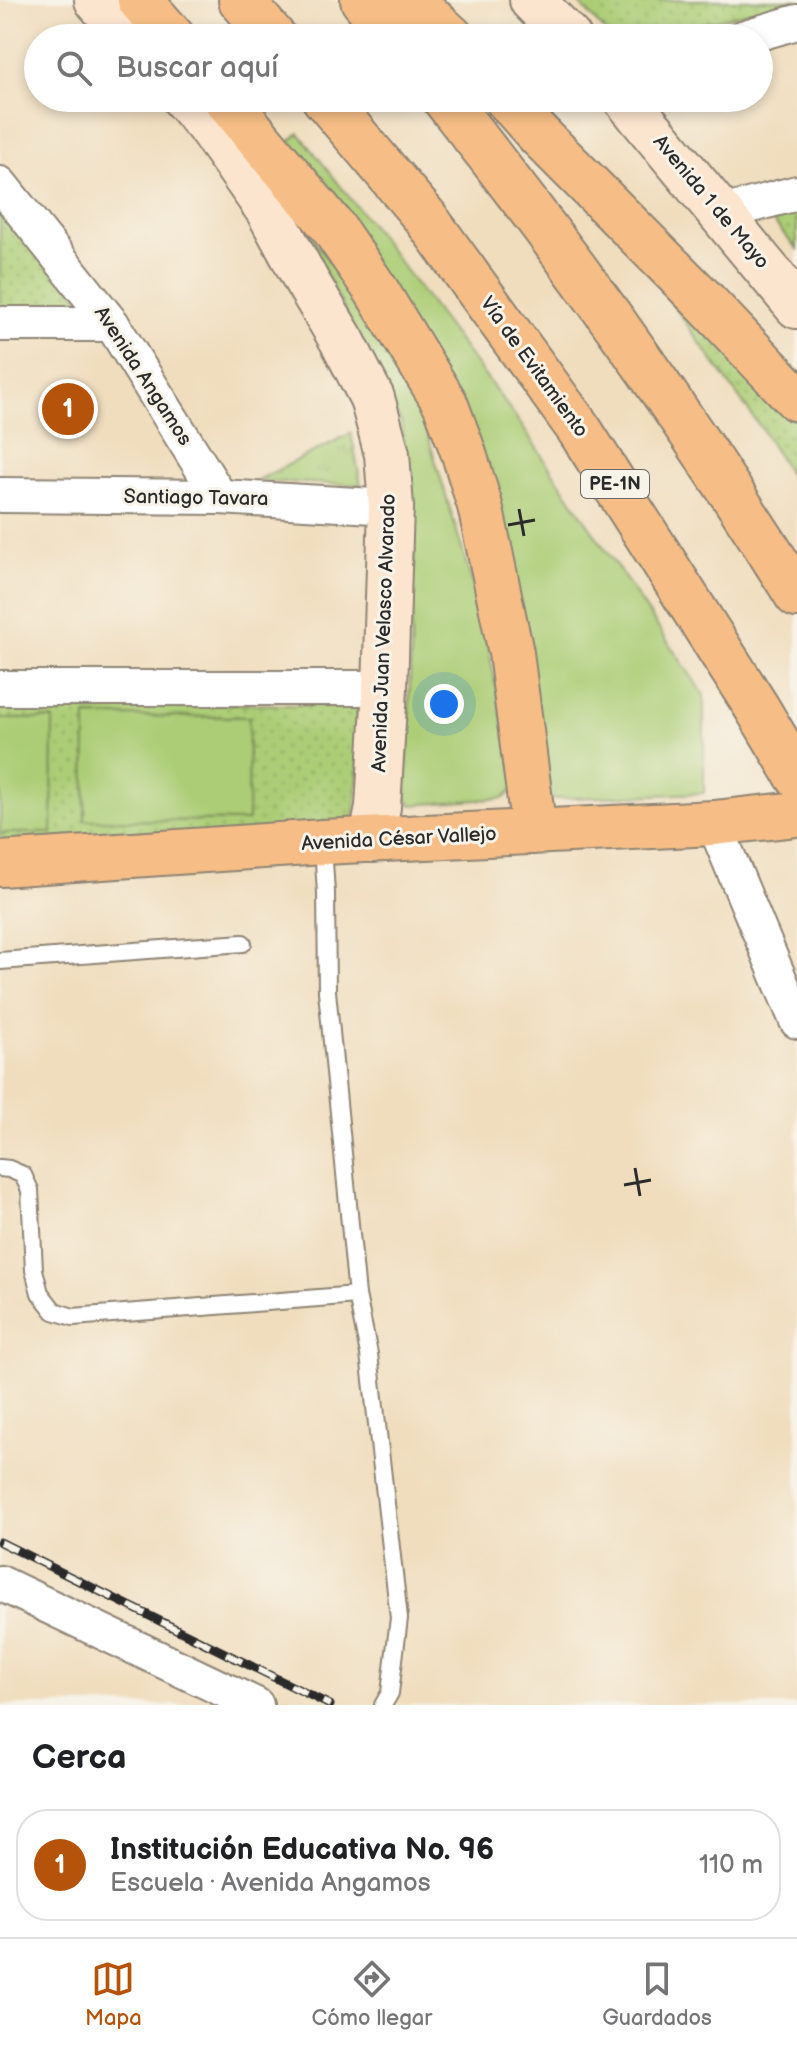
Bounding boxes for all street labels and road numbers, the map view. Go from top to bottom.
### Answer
street label: Avenida 1 de Mayo [648,130,774,274]
street label: Vía de Evitamiento [475,292,593,442]
street label: Avenida Angamos [89,302,197,450]
road number: PE-1N [581,470,649,498]
street label: Santiago Tavara [123,485,269,511]
street label: Avenida Juan Velasco Alvarado [367,493,401,773]
street label: Avenida César Vallejo [301,822,497,856]

